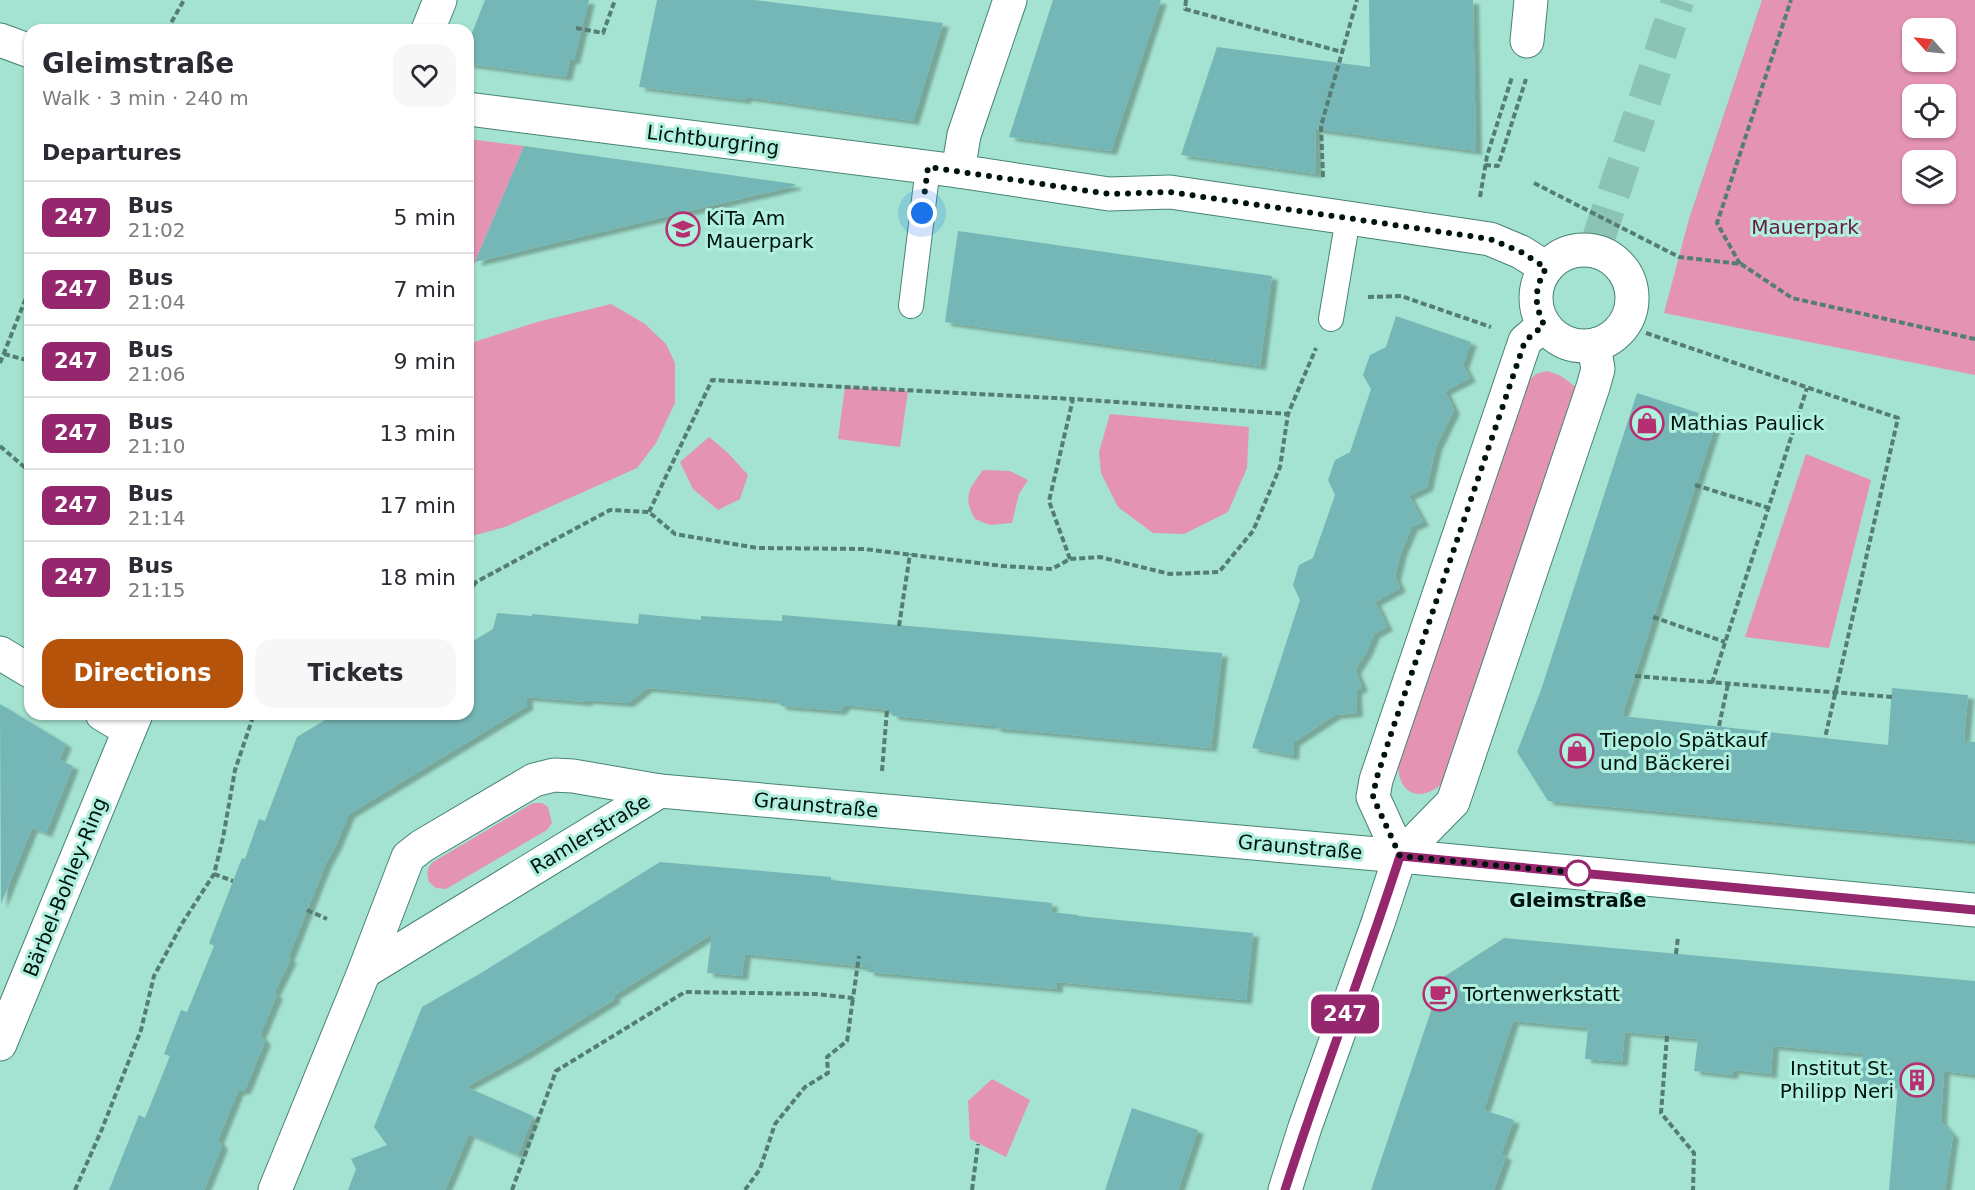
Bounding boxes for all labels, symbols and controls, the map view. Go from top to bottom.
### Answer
north arrow [1902,18,1956,72]
map controls [1902,18,1956,204]
button: heart [393,44,456,107]
text: Gleimstraße [42,47,234,80]
button: locate [1902,84,1956,138]
text: Walk · 3 min · 240 m [42,86,249,110]
street label: Lichtburgring [645,120,781,160]
text: Departures [42,140,182,165]
button: layers [1902,150,1956,204]
text: Bus [128,193,173,218]
your location [907,198,937,228]
text: 247 [54,205,98,229]
text: 5 min [394,205,456,230]
place label: KiTa Am Mauerpark [706,206,814,253]
school or university icon: KiTa Am Mauerpark [665,211,701,247]
park label: Mauerpark [1751,215,1859,239]
text: 21:02 [128,218,185,242]
text: Bus [128,265,173,290]
text: 247 [54,277,98,301]
text: 7 min [394,277,456,302]
text: 21:04 [128,290,185,314]
text: Bus [128,337,173,362]
text: 247 [54,349,98,373]
text: 9 min [394,349,456,374]
text: 21:06 [128,362,185,386]
shop icon: Mathias Paulick [1629,405,1665,441]
text: Bus [128,409,173,434]
place label: Mathias Paulick [1670,411,1825,435]
text: 247 [54,421,98,445]
text: 13 min [380,421,456,446]
text: 21:10 [128,434,185,458]
text: Bus [128,481,173,506]
text: 247 [54,493,98,517]
text: 17 min [380,493,456,518]
text: 21:14 [128,506,185,530]
text: Bus [128,553,173,578]
text: 247 [54,565,98,589]
text: 18 min [380,565,456,590]
text: 21:15 [128,578,185,602]
button: Directions [42,639,243,708]
button: Tickets [255,639,456,708]
place label: Tiepolo Spätkauf und Bäckerei [1599,728,1768,775]
shop icon: Tiepolo Spätkauf und Bäckerei [1559,733,1595,769]
street label: Graunstraße [753,788,879,822]
street label: Ramlerstraße [526,789,654,879]
street label: Bärbel-Bohley-Ring [18,794,112,980]
street label: Graunstraße [1237,830,1363,864]
marker: Gleimstraße [1565,860,1591,886]
place label: Gleimstraße [1509,888,1647,912]
cafe icon: Tortenwerkstatt [1422,976,1458,1012]
place label: Tortenwerkstatt [1462,982,1620,1006]
line badge: 247 [1310,994,1380,1034]
text: 247 [1323,1002,1367,1026]
place label: Institut St. Philipp Neri [1780,1056,1894,1103]
building icon: Institut St. Philipp Neri [1899,1062,1935,1098]

